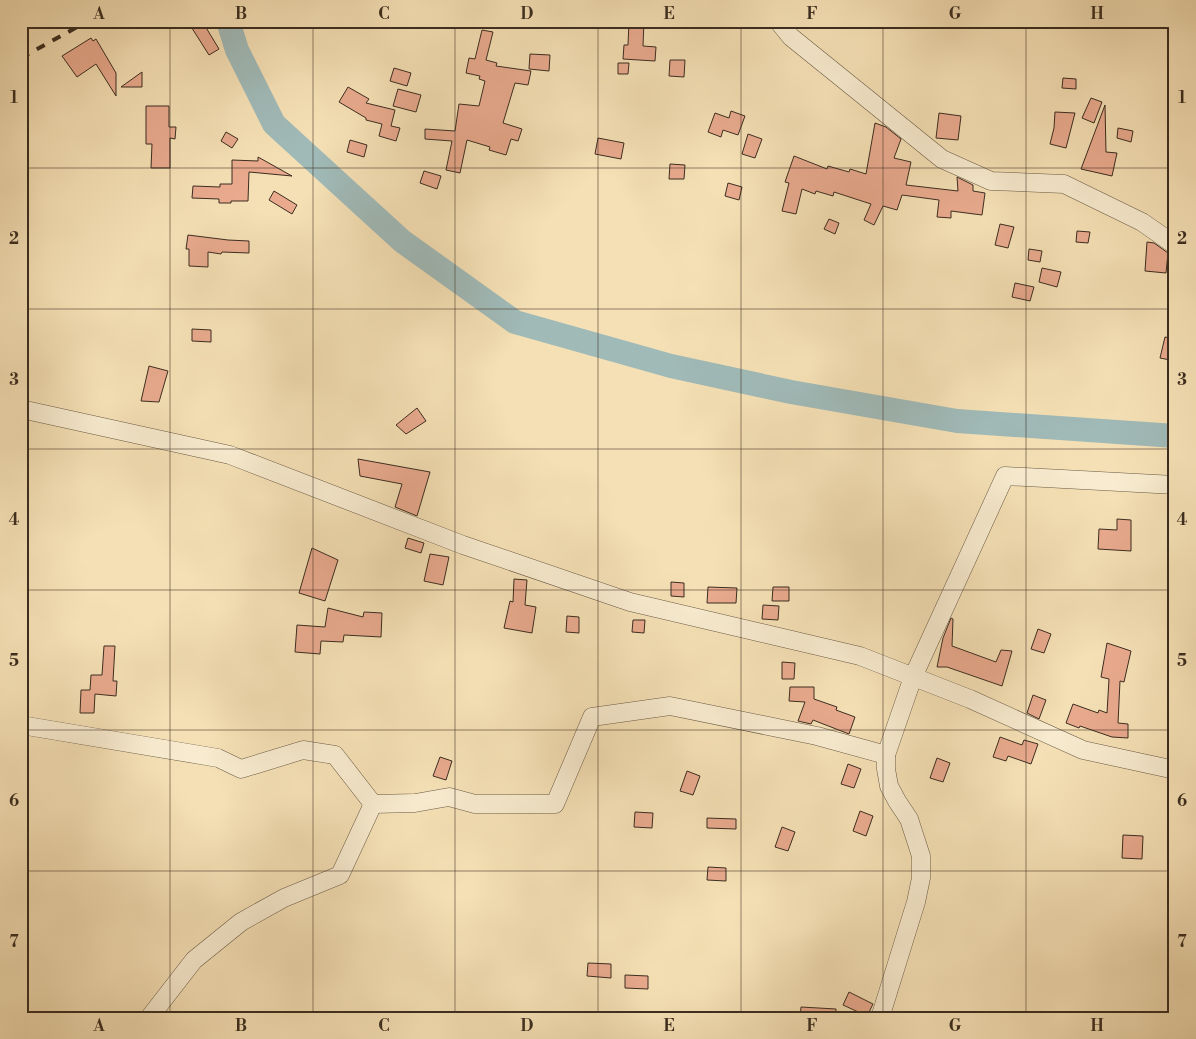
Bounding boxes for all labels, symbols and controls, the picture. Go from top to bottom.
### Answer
text: A [92,4,105,24]
text: B [235,4,247,24]
text: C [378,4,390,24]
text: D [521,4,534,24]
text: E [663,4,675,24]
text: F [806,4,818,24]
text: G [949,4,962,24]
text: H [1090,4,1104,24]
text: 1 [10,88,18,108]
text: 1 [1178,88,1186,108]
text: 2 [9,229,19,249]
text: 2 [1177,229,1187,249]
text: 3 [9,370,19,390]
text: 3 [1177,370,1187,390]
text: 4 [9,510,20,530]
text: 4 [1177,510,1188,530]
text: 5 [9,651,19,671]
text: 5 [1177,651,1187,671]
text: 6 [9,791,19,811]
text: 6 [1177,791,1187,811]
text: 7 [9,932,19,952]
text: 7 [1177,932,1187,952]
text: A [92,1016,105,1036]
text: B [235,1016,247,1036]
text: C [378,1016,390,1036]
text: D [521,1016,534,1036]
text: E [663,1016,675,1036]
text: F [806,1016,818,1036]
text: G [949,1016,962,1036]
text: H [1090,1016,1104,1036]

